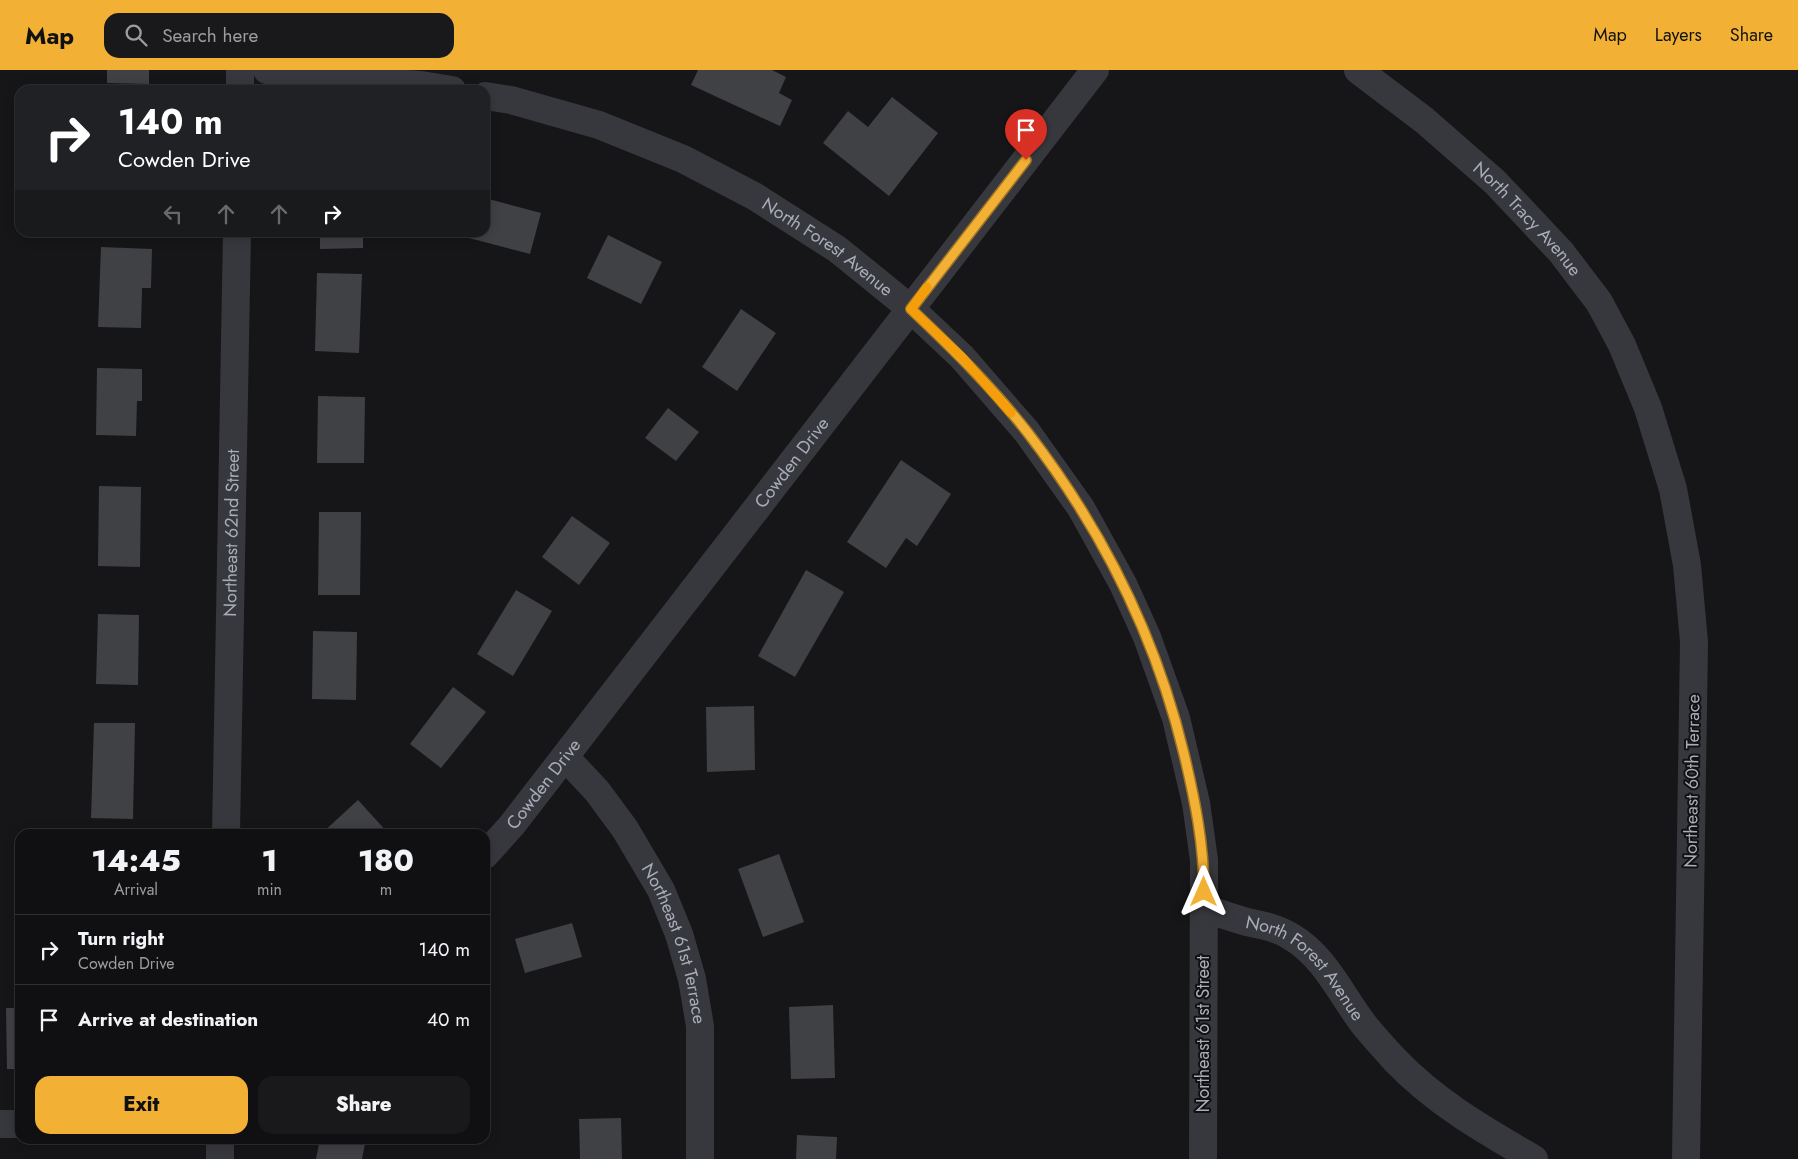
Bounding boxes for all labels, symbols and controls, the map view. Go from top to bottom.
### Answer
search box [104,13,454,58]
text: Map [25,18,74,53]
icon: search [122,21,150,49]
text: Search here [162,22,258,49]
text: Map [1593,22,1627,48]
text: Layers [1655,22,1702,48]
text: Share [1730,22,1773,48]
text: 140 m [118,97,223,147]
icon: right [35,105,100,170]
pin [1005,109,1047,160]
icon: arrive [1012,116,1040,144]
text: Cowden Drive [118,143,251,175]
street label: North Tracy Avenue [1467,155,1588,282]
street label: North Forest Avenue [757,191,899,303]
icon: left [159,200,187,228]
icon: ahead [212,200,240,228]
icon: ahead [265,200,293,228]
icon: right [318,200,346,228]
street label: Cowden Drive [748,412,835,514]
street label: Northeast 62nd Street [217,448,246,617]
street label: Northeast 60th Terrace [1677,694,1707,868]
street label: Cowden Drive [500,733,587,835]
text: 14:45 [91,839,181,882]
text: 1 [262,839,277,882]
text: 180 [358,839,414,882]
street label: Northeast 61st Terrace [635,858,712,1026]
position arrow [1177,865,1229,917]
text: Arrival [114,878,158,901]
text: min [257,878,282,901]
text: m [380,878,392,901]
street label: North Forest Avenue [1243,909,1370,1026]
text: Turn right [78,925,164,952]
icon: right [35,936,63,964]
text: 140 m [418,936,470,963]
text: Cowden Drive [78,952,174,975]
street label: Northeast 61st Street [1190,955,1216,1113]
icon: arrive [35,1006,63,1034]
text: Arrive at destination [78,1006,258,1033]
text: 40 m [427,1006,470,1033]
button: Exit [35,1076,248,1134]
button: Share [258,1076,470,1134]

